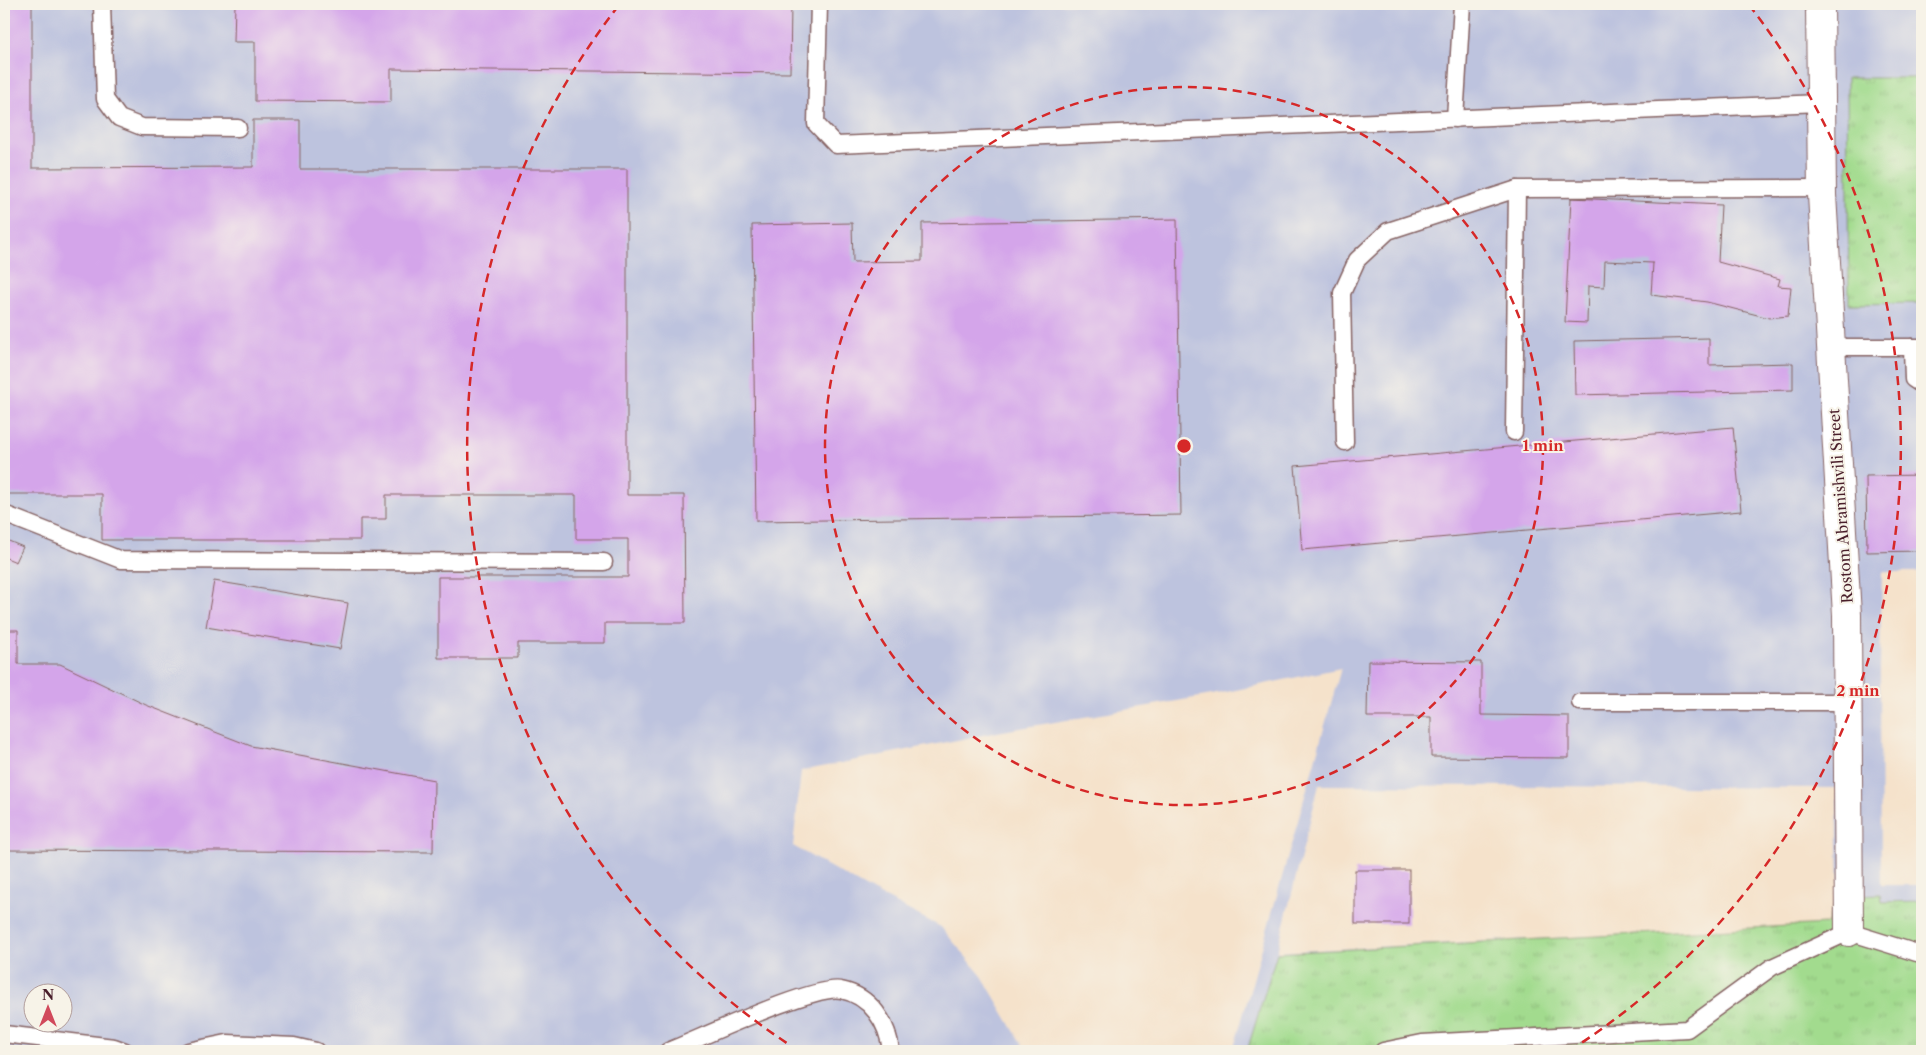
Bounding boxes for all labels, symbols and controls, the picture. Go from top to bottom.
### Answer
street label: Rostom Abramishvili Street [1824,407,1857,604]
text: 1 min [1522,436,1564,455]
centre of rings [1175,437,1193,455]
text: 2 min [1836,681,1880,700]
north arrow [22,982,72,1032]
text: N [42,986,54,1004]

